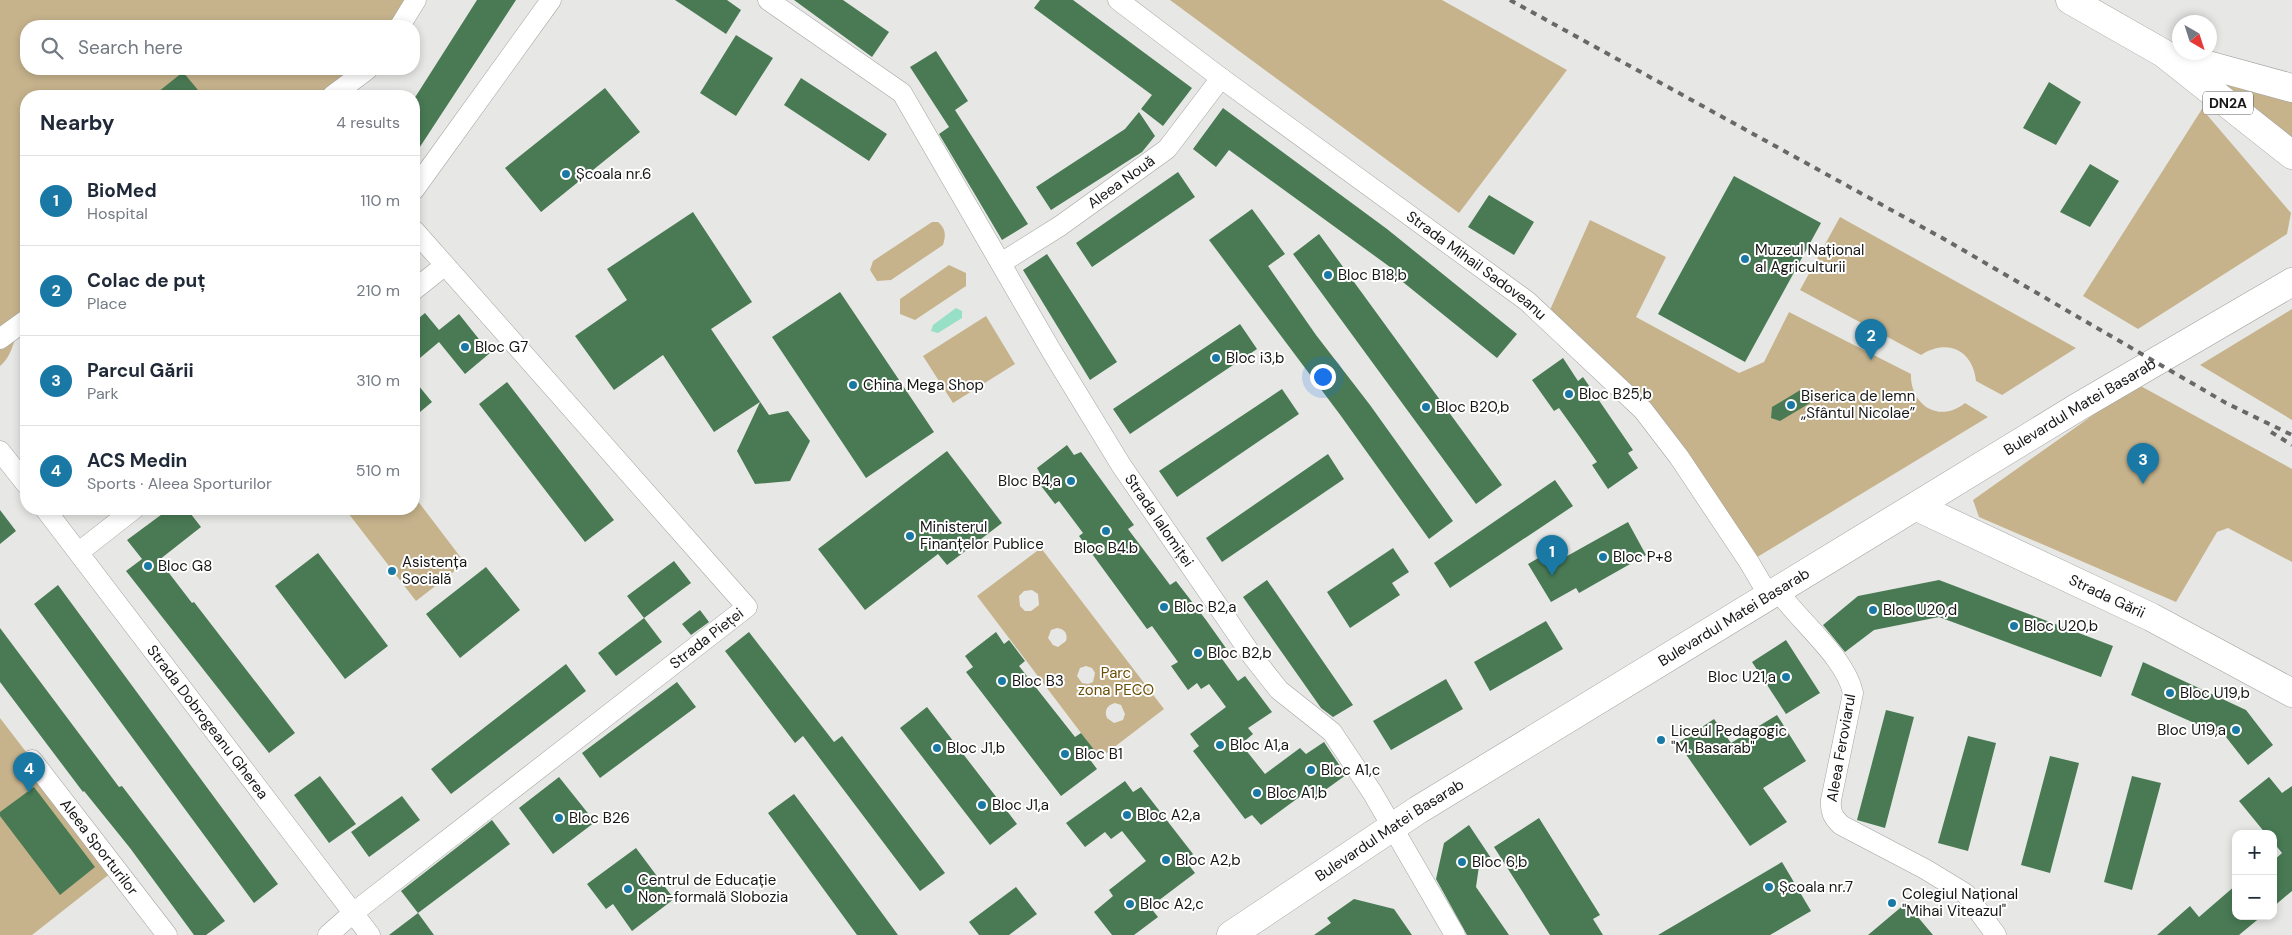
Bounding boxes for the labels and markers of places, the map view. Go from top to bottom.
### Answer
place label: Școala nr.6 [576,164,651,184]
marker: Școala nr.6 [560,168,572,180]
place label: Muzeul Național al Agriculturii [1755,240,1864,277]
marker: Muzeul Național al Agriculturii [1739,253,1751,265]
place label: Bloc B18,b [1338,265,1407,285]
marker: Bloc B18,b [1322,269,1334,281]
pin: 2 [1855,319,1887,360]
place label: Bloc G7 [475,337,528,357]
marker: Bloc G7 [459,341,471,353]
place label: Bloc i3,b [1226,348,1284,368]
marker: Bloc i3,b [1210,352,1222,364]
place label: China Mega Shop [863,375,984,395]
marker: China Mega Shop [847,379,859,391]
place label: Bloc B25,b [1579,384,1652,404]
place label: Biserica de lemn „Sfântul Nicolae” [1801,386,1916,423]
marker: Bloc B25,b [1563,388,1575,400]
place label: Bloc B20,b [1436,397,1509,417]
marker: Biserica de lemn „Sfântul Nicolae” [1785,399,1797,411]
marker: Bloc B20,b [1420,401,1432,413]
pin: 3 [2127,443,2159,484]
place label: Bloc B4,a [998,471,1061,491]
marker: Bloc B4,a [1065,475,1077,487]
place label: Ministerul Finanțelor Publice [920,517,1044,554]
marker: Bloc B4.b [1100,525,1112,537]
marker: Ministerul Finanțelor Publice [904,530,916,542]
pin: 1 [1536,535,1568,576]
place label: Bloc B4.b [1074,538,1138,558]
place label: Bloc P+8 [1613,547,1673,567]
marker: Bloc P+8 [1597,551,1609,563]
place label: Asistența Socială [402,552,467,589]
place label: Bloc G8 [158,556,212,576]
marker: Bloc G8 [142,560,154,572]
marker: Asistența Socială [386,565,398,577]
place label: Bloc B2,a [1174,597,1236,617]
place label: Bloc U20,d [1883,600,1957,620]
marker: Bloc B2,a [1158,601,1170,613]
marker: Bloc U20,d [1867,604,1879,616]
place label: Bloc U20,b [2024,616,2098,636]
marker: Bloc U20,b [2008,620,2020,632]
place label: Bloc B2,b [1208,643,1272,663]
marker: Bloc B2,b [1192,647,1204,659]
place label: Bloc U21,a [1708,667,1776,687]
place label: Bloc B3 [1012,671,1064,691]
marker: Bloc U21,a [1780,671,1792,683]
marker: Bloc B3 [996,675,1008,687]
place label: Bloc U19,b [2180,683,2250,703]
marker: Bloc U19,b [2164,687,2176,699]
place label: Bloc U19,a [2157,720,2226,740]
place label: Liceul Pedagogic "M. Basarab" [1671,721,1787,758]
marker: Bloc U19,a [2230,724,2242,736]
marker: Liceul Pedagogic "M. Basarab" [1655,734,1667,746]
place label: Bloc A1,a [1230,735,1289,755]
place label: Bloc J1,b [947,738,1005,758]
marker: Bloc A1,a [1214,739,1226,751]
marker: Bloc J1,b [931,742,943,754]
place label: Bloc B1 [1075,744,1123,764]
marker: Bloc B1 [1059,748,1071,760]
pin: 4 [13,752,45,793]
place label: Bloc A1,c [1321,760,1380,780]
marker: Bloc A1,c [1305,764,1317,776]
place label: Bloc A1,b [1267,783,1327,803]
marker: Bloc A1,b [1251,787,1263,799]
place label: Bloc J1,a [992,795,1049,815]
marker: Bloc J1,a [976,799,988,811]
place label: Bloc A2,a [1137,805,1200,825]
place label: Bloc B26 [569,808,630,828]
marker: Bloc A2,a [1121,809,1133,821]
marker: Bloc B26 [553,812,565,824]
place label: Bloc A2,b [1176,850,1241,870]
place label: Bloc 6,b [1472,852,1527,872]
marker: Bloc A2,b [1160,854,1172,866]
marker: Bloc 6,b [1456,856,1468,868]
place label: Centrul de Educație Non-formală Slobozia [638,870,788,907]
place label: Școala nr.7 [1779,877,1853,897]
marker: Școala nr.7 [1763,881,1775,893]
marker: Centrul de Educație Non-formală Slobozia [622,883,634,895]
place label: Colegiul Național "Mihai Viteazul" [1902,884,2018,921]
place label: Bloc A2,c [1140,894,1204,914]
marker: Colegiul Național "Mihai Viteazul" [1886,897,1898,909]
marker: Bloc A2,c [1124,898,1136,910]

